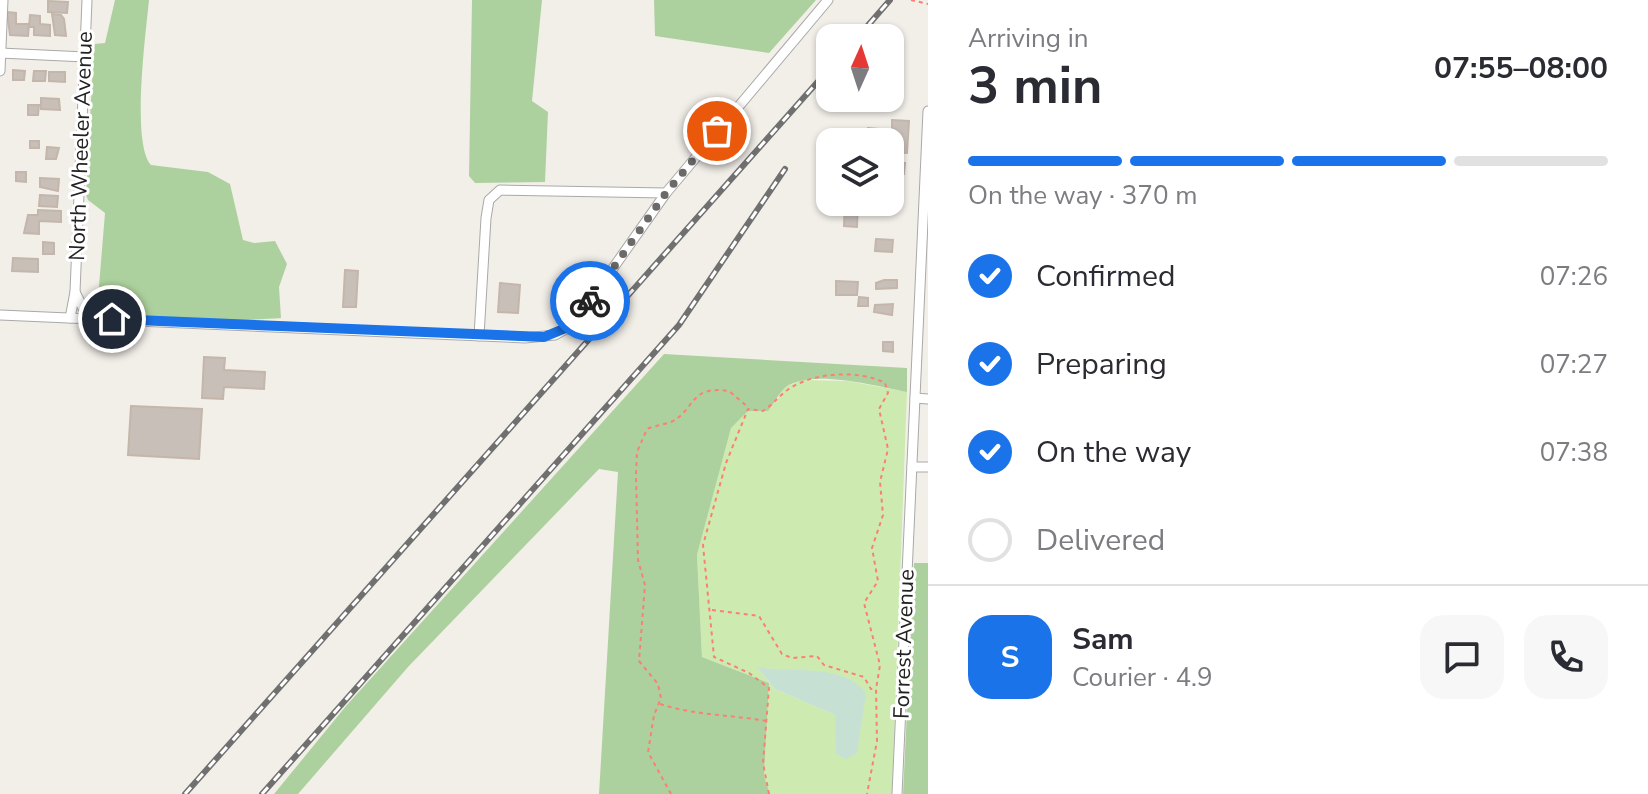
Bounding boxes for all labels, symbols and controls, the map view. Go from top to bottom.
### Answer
text: Arriving in [968,21,1089,56]
north arrow [816,24,904,112]
map controls [816,24,904,216]
street label: North Wheeler Avenue [62,31,100,261]
text: 07:55–08:00 [1434,48,1608,89]
text: 3 min [968,50,1103,121]
pin [683,97,751,165]
icon: bag [695,109,739,153]
button: layers [816,128,904,216]
text: On the way · 370 m [968,178,1197,213]
icon: check [968,254,1012,298]
text: Confirmed [1036,256,1176,297]
text: 07:26 [1540,259,1608,294]
courier [550,261,630,341]
icon: bike [568,279,612,323]
pin [78,285,146,353]
icon: home [90,297,134,341]
icon: check [968,342,1012,386]
text: Preparing [1036,344,1167,385]
text: 07:27 [1540,347,1608,382]
icon: check [968,430,1012,474]
text: On the way [1036,432,1191,473]
text: 07:38 [1540,435,1608,470]
text: Delivered [1036,520,1165,561]
street label: Forrest Avenue [886,569,922,719]
button: chat [1420,615,1504,699]
button: phone [1524,615,1608,699]
text: Sam [1072,619,1134,660]
text: S [1001,637,1019,678]
text: Courier · 4.9 [1072,660,1213,695]

